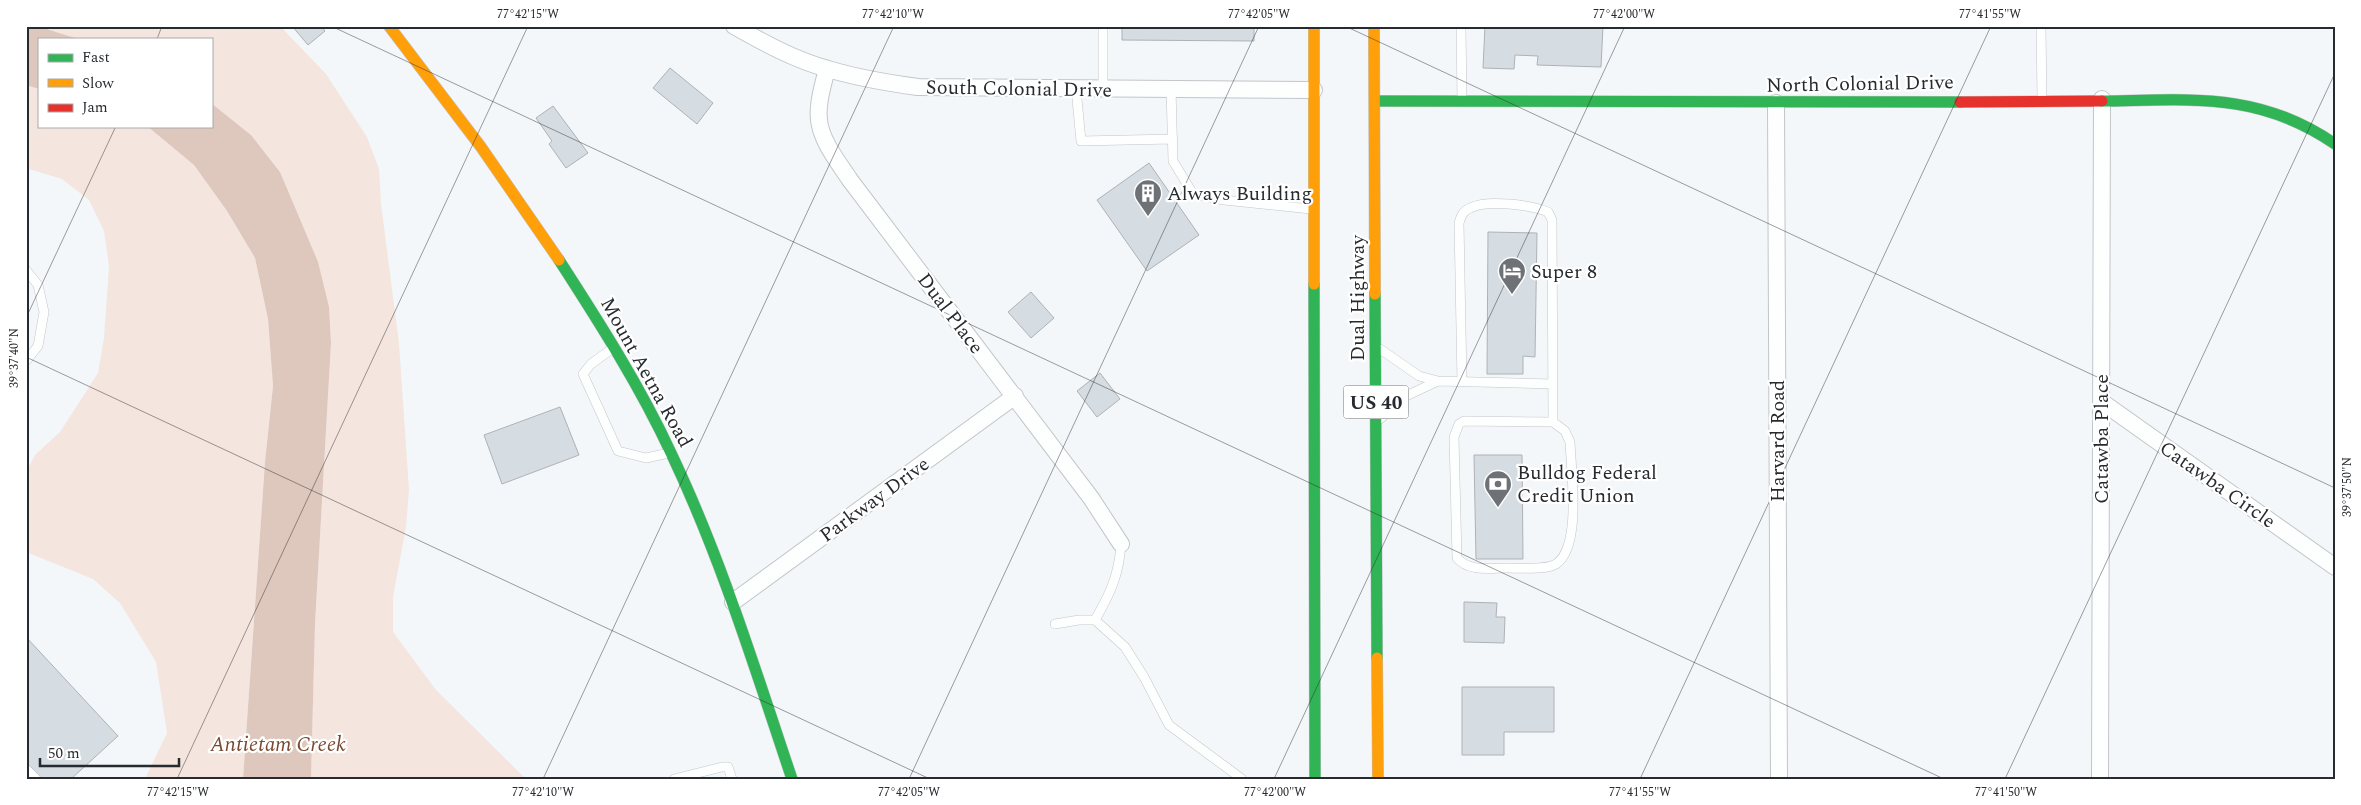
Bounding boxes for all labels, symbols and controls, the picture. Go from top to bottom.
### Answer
text: 77°42'15"W [497,5,559,24]
text: 77°42'10"W [862,5,924,24]
text: 77°42'05"W [1228,5,1290,24]
text: 77°42'00"W [1593,5,1655,24]
text: 77°41'55"W [1959,5,2021,24]
legend [38,38,212,128]
text: Fast [82,46,110,69]
street label: North Colonial Drive [1766,67,1954,101]
text: Slow [82,72,114,95]
street label: South Colonial Drive [926,72,1112,106]
text: Jam [82,96,108,119]
building icon: Always Building [1133,178,1163,217]
place label: Always Building [1167,179,1312,209]
street label: Dual Highway [1343,233,1373,361]
hotel icon: Super 8 [1497,256,1527,295]
place label: Super 8 [1531,257,1597,287]
street label: Dual Place [910,267,991,361]
street label: Mount Aetna Road [592,292,700,453]
text: 39°37'40"N [5,328,24,388]
street label: Catawba Place [2087,374,2117,504]
street label: Harvard Road [1763,380,1793,502]
road number: US 40 [1344,386,1408,418]
street label: Catawba Circle [2153,433,2282,536]
street label: Parkway Drive [813,450,936,550]
text: 39°37'50"N [2338,457,2357,517]
place label: Bulldog Federal Credit Union [1517,458,1657,511]
bank icon: Bulldog Federal Credit Union [1483,469,1513,508]
water label: Antietam Creek [209,729,346,761]
scale bar [40,735,179,767]
text: 50 m [48,742,80,765]
text: 77°42'15"W [147,783,209,802]
text: 77°42'10"W [512,783,574,802]
text: 77°42'05"W [878,783,940,802]
text: 77°42'00"W [1244,783,1306,802]
text: 77°41'55"W [1609,783,1671,802]
text: 77°41'50"W [1975,783,2037,802]

